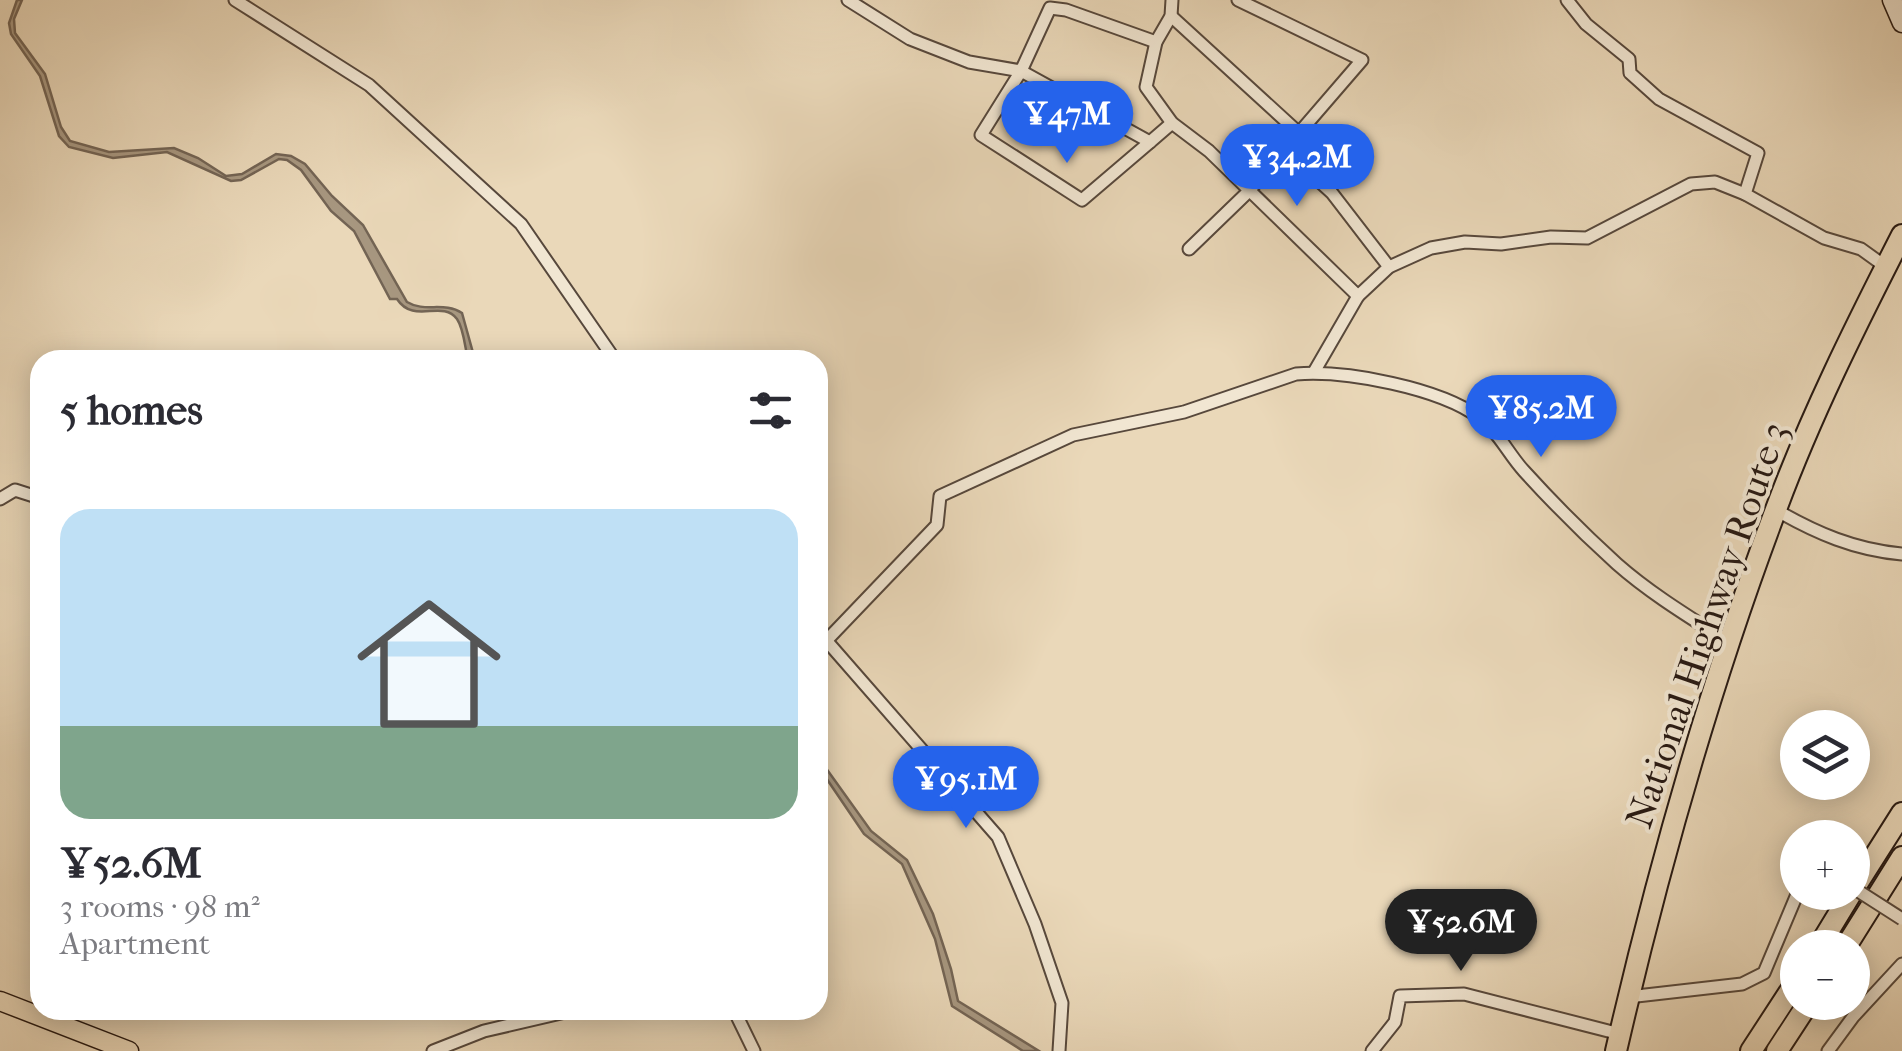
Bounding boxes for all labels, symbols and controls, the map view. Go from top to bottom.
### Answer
pin: ¥47M [1008,81,1126,166]
text: ¥47M [1023,95,1111,132]
pin: ¥34.2M [1216,124,1378,209]
text: ¥34.2M [1242,138,1352,175]
pin: ¥85.2M [1460,375,1622,460]
icon: filters [743,383,798,438]
text: 5 homes [60,386,203,435]
text: ¥85.2M [1488,389,1594,426]
street label: National Highway Route 3 [1616,416,1798,834]
icon: home [339,574,519,754]
map controls [1780,710,1870,1020]
button: layers [1780,710,1870,800]
pin: ¥95.1M [885,746,1047,831]
text: ¥95.1M [915,760,1017,797]
button: + [1780,820,1870,910]
text: ¥52.6M [60,839,202,888]
text: 3 rooms · 98 m² [60,888,260,925]
pin: ¥52.6M [1380,889,1542,974]
text: ¥52.6M [1407,903,1515,940]
text: Apartment [60,925,210,962]
button: − [1780,930,1870,1020]

